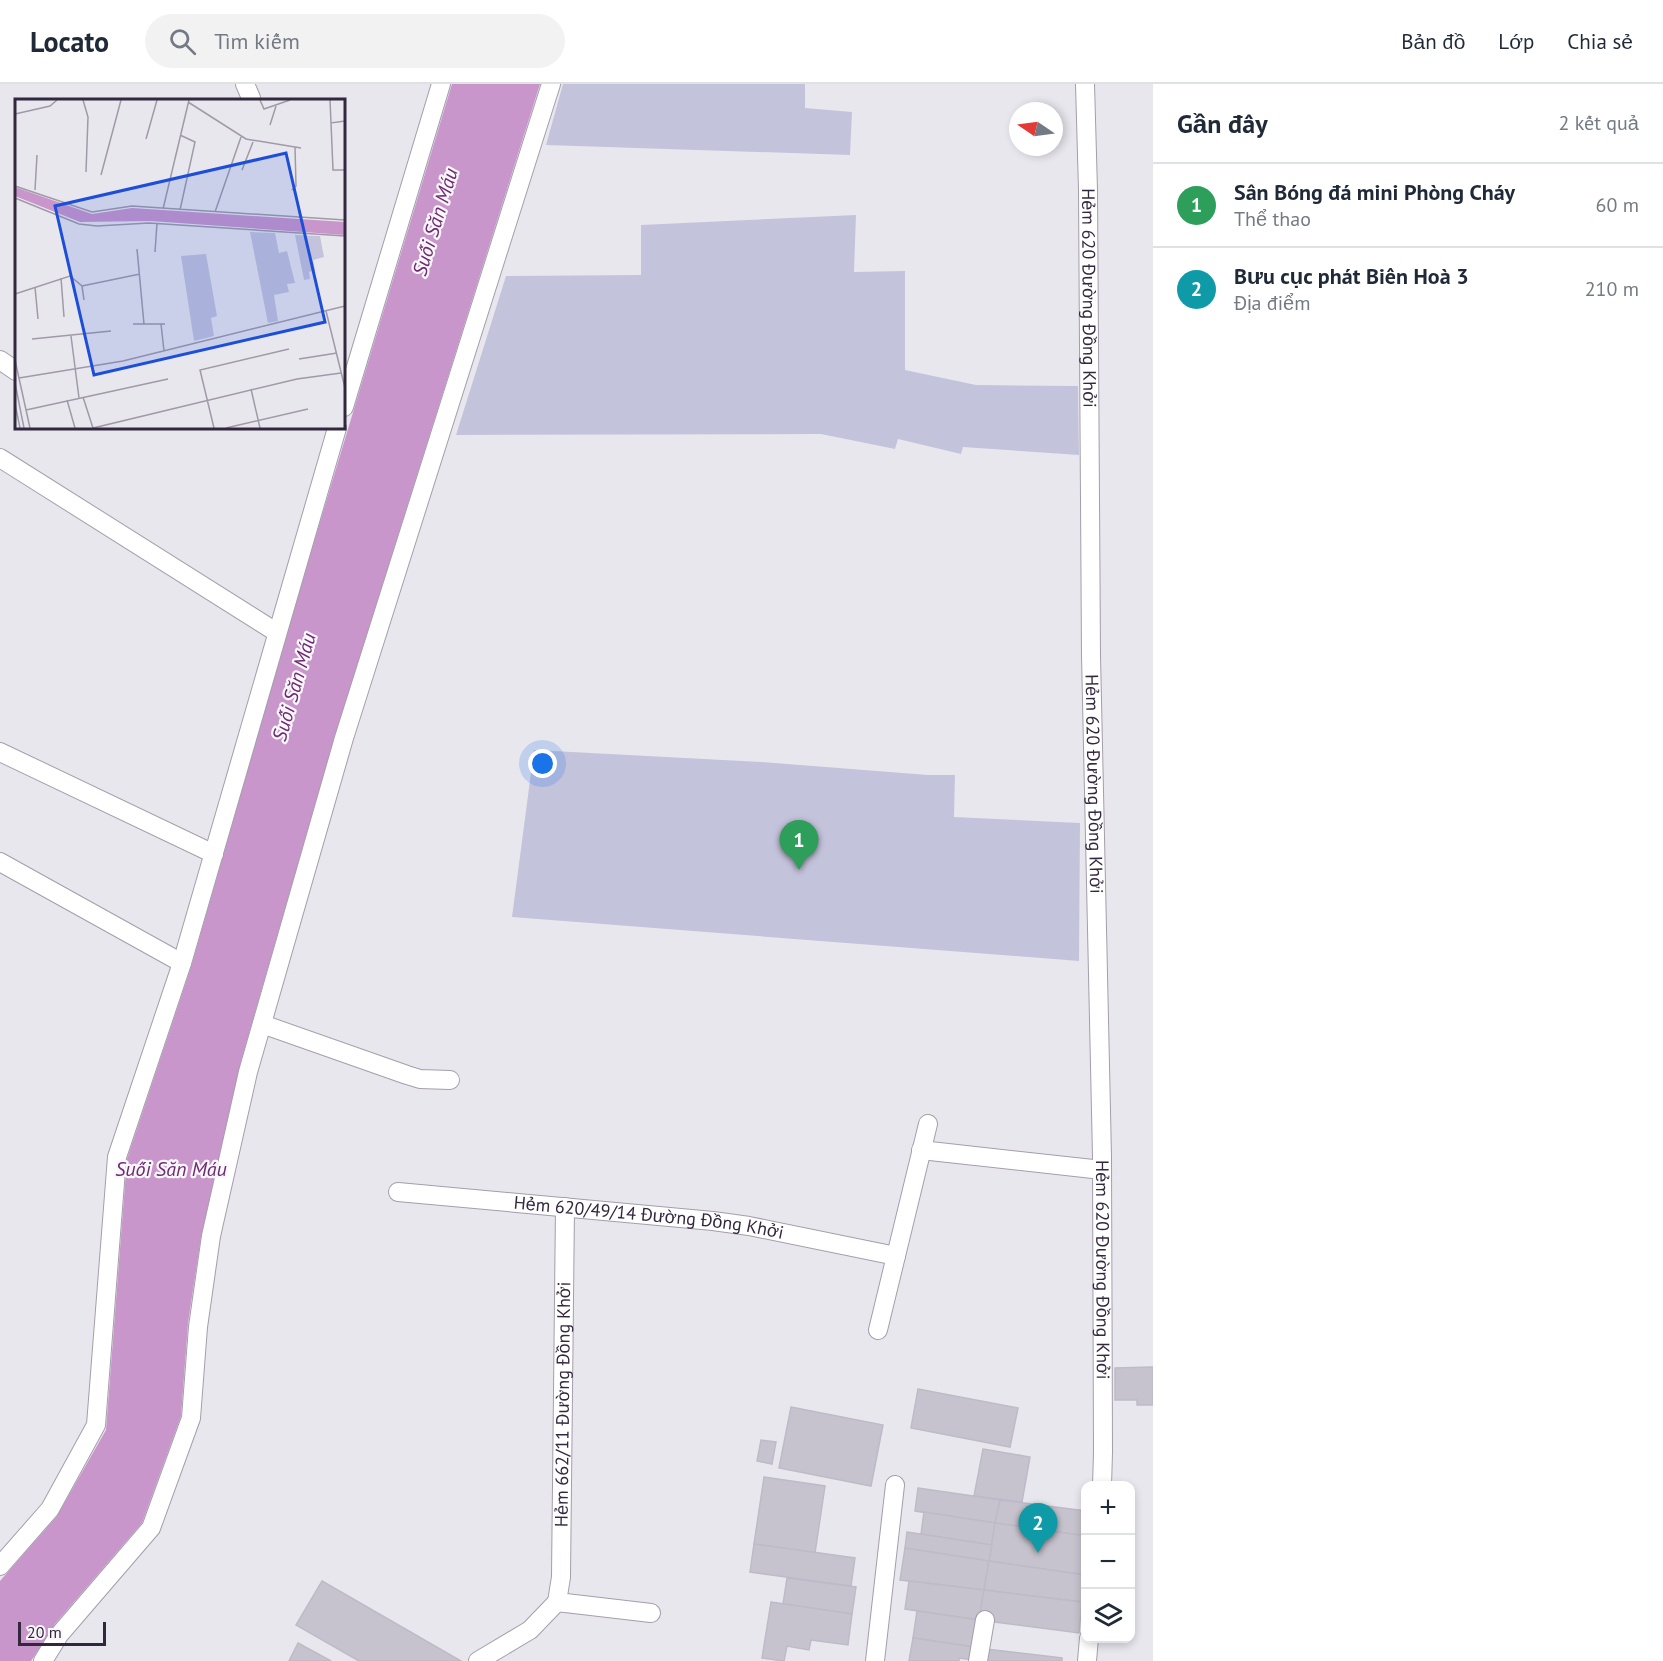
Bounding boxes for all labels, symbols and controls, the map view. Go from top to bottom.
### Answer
search box [145,14,565,68]
text: Locato [30,23,109,60]
icon: search [166,25,199,58]
text: Tìm kiếm [214,27,300,55]
text: Bản đồ [1401,28,1465,55]
text: Lớp [1498,28,1534,55]
text: Chia sẻ [1567,28,1633,55]
inset map [15,99,345,429]
north arrow [1009,102,1063,156]
text: Gần đây [1177,107,1268,140]
text: 2 kết quả [1558,110,1639,136]
water label: Suối Săn Máu [406,165,464,279]
text: Sân Bóng đá mini Phòng Cháy [1234,178,1515,206]
street label: Hẻm 620 Đường Đồng Khởi [1077,188,1101,408]
text: 1 [1191,192,1202,218]
text: 60 m [1596,192,1639,218]
text: Thể thao [1234,206,1311,232]
text: Bưu cục phát Biên Hoà 3 [1234,262,1469,290]
text: 2 [1191,276,1202,302]
text: 210 m [1585,276,1639,302]
text: Địa điểm [1234,290,1310,316]
water label: Suối Săn Máu [266,630,322,744]
street label: Hẻm 620 Đường Đồng Khởi [1080,674,1108,894]
your location [528,749,557,778]
pin: 1 [780,820,818,870]
water label: Suối Săn Máu [115,1156,227,1182]
street label: Hẻm 620 Đường Đồng Khởi [1091,1160,1115,1380]
street label: Hẻm 620/49/14 Đường Đồng Khởi [513,1191,786,1244]
street label: Hẻm 662/11 Đường Đồng Khởi [550,1281,575,1527]
map controls [1081,1481,1135,1643]
button: + [1081,1481,1135,1535]
pin: 2 [1018,1504,1058,1553]
button: − [1081,1535,1135,1589]
button: layers [1081,1589,1135,1643]
scale bar [18,1619,106,1646]
text: 20 m [27,1622,62,1642]

